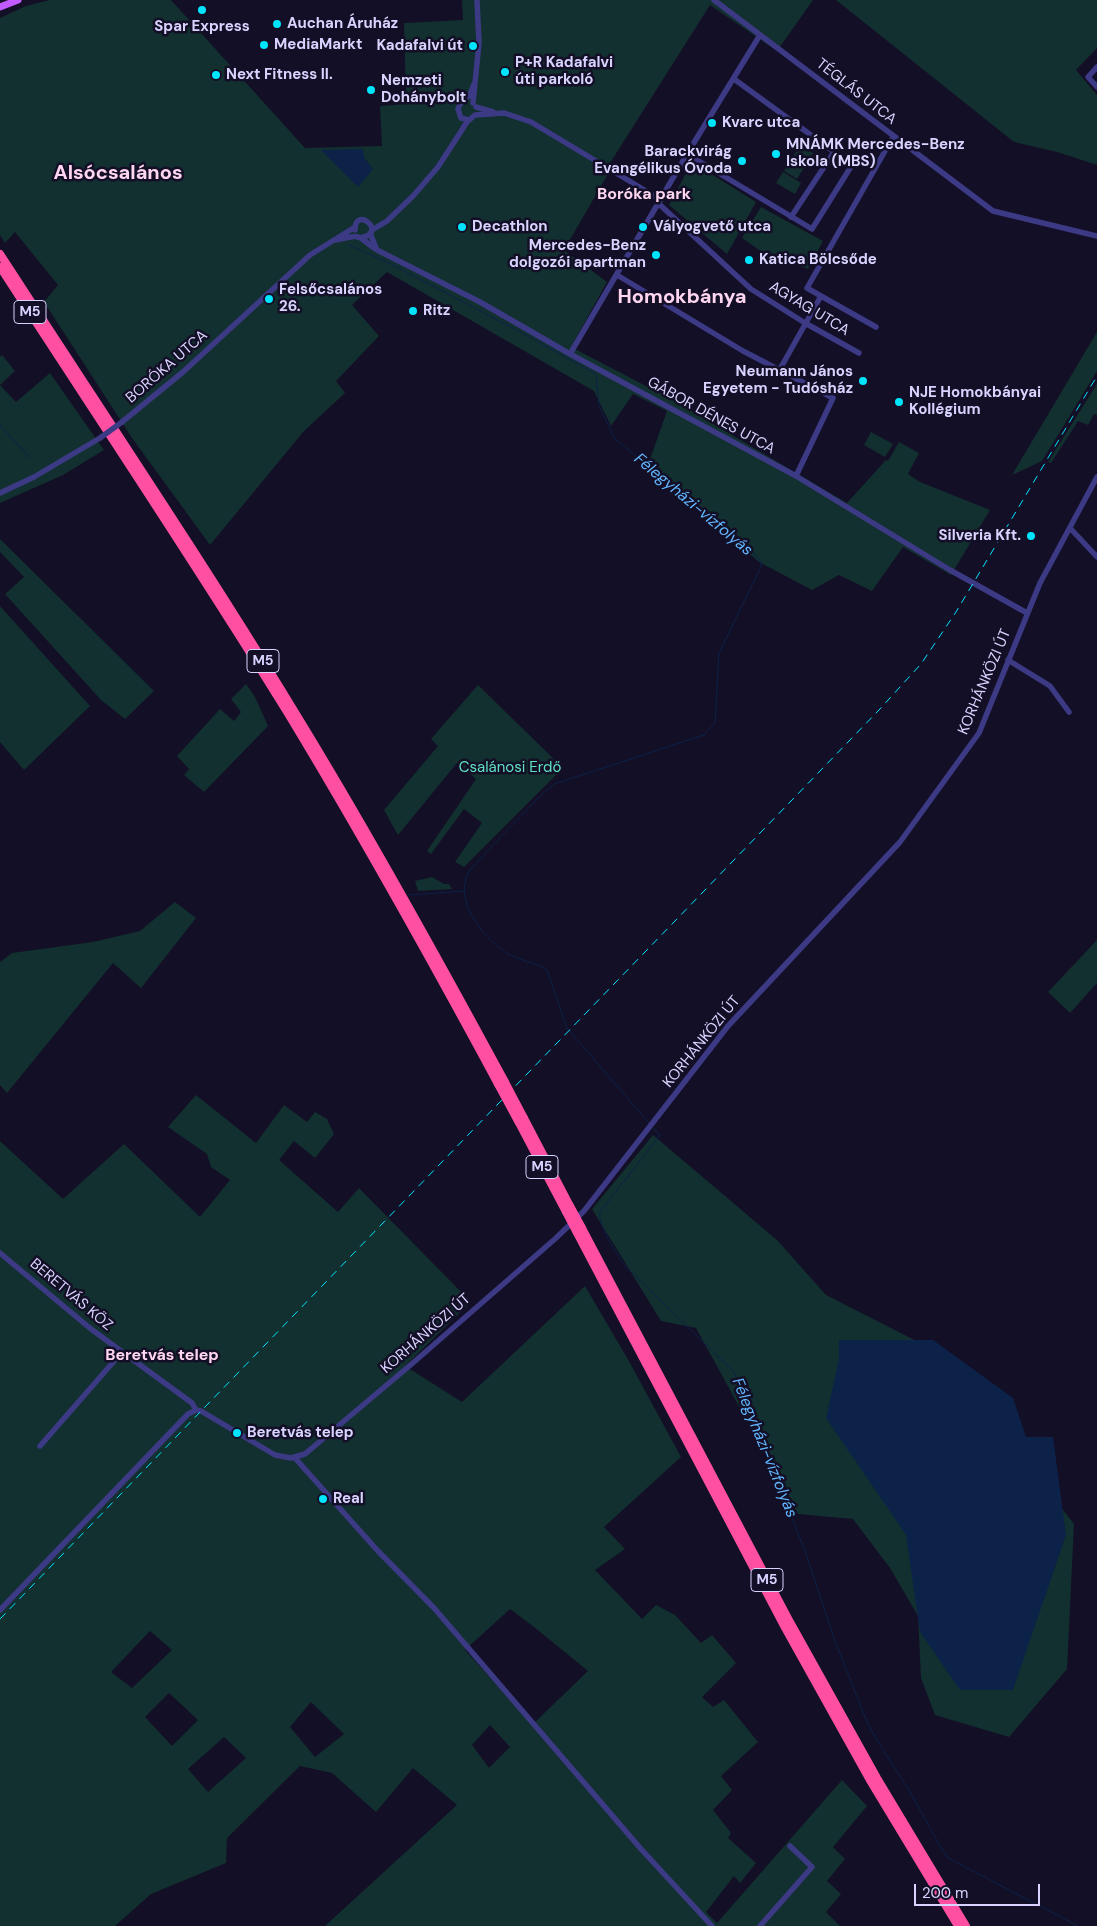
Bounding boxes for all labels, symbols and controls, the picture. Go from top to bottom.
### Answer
marker: Spar Express [196,4,208,16]
place label: Auchan Áruház [287,15,398,33]
place label: Spar Express [154,18,250,36]
marker: Auchan Áruház [271,18,283,30]
place label: MediaMarkt [274,36,362,54]
place label: Kadafalvi út [376,37,463,55]
marker: MediaMarkt [258,39,270,51]
marker: Kadafalvi út [467,40,479,52]
place label: P+R Kadafalvi úti parkoló [515,54,613,89]
street label: TÉGLÁS UTCA [812,55,900,129]
place label: Next Fitness II. [226,66,333,84]
marker: P+R Kadafalvi úti parkoló [499,66,511,78]
marker: Next Fitness II. [210,69,222,81]
place label: Nemzeti Dohánybolt [381,72,466,107]
marker: Nemzeti Dohánybolt [365,84,377,96]
place label: Kvarc utca [722,114,800,132]
marker: Kvarc utca [706,117,718,129]
place label: MNÁMK Mercedes-Benz Iskola (MBS) [786,136,965,171]
place label: Barackvirág Evangélikus Óvoda [594,143,732,178]
marker: MNÁMK Mercedes-Benz Iskola (MBS) [770,148,782,160]
marker: Barackvirág Evangélikus Óvoda [736,155,748,167]
district label: Alsócsalános [53,162,183,186]
district label: Boróka park [597,185,691,205]
place label: Decathlon [472,218,548,236]
place label: Vályogvető utca [653,218,771,236]
marker: Decathlon [456,221,468,233]
marker: Vályogvető utca [637,221,649,233]
place label: Mercedes-Benz dolgozói apartman [509,237,646,272]
marker: Mercedes-Benz dolgozói apartman [650,249,662,261]
place label: Katica Bölcsőde [759,251,877,269]
marker: Katica Bölcsőde [743,254,755,266]
street label: AGYAG UTCA [766,278,852,340]
place label: Felsőcsalános 26. [279,281,382,316]
district label: Homokbánya [618,286,746,310]
marker: Felsőcsalános 26. [263,293,275,305]
road number: M5 [14,300,46,324]
place label: Ritz [423,302,450,320]
marker: Ritz [407,305,419,317]
street label: BORÓKA UTCA [123,327,211,407]
place label: Neumann János Egyetem - Tudósház [703,363,853,398]
street label: GÁBOR DÉNES UTCA [644,373,778,459]
marker: Neumann János Egyetem - Tudósház [857,375,869,387]
place label: NJE Homokbányai Kollégium [909,384,1041,419]
marker: NJE Homokbányai Kollégium [893,396,905,408]
water label: Félegyházi-vízfolyás [630,450,756,560]
place label: Silveria Kft. [938,527,1021,545]
marker: Silveria Kft. [1025,530,1037,542]
street label: KORHÁNKÖZI ÚT [955,627,1015,737]
road number: M5 [247,649,279,672]
park label: Csalánosi Erdő [459,759,561,777]
street label: KORHÁNKÖZI ÚT [660,992,744,1092]
road number: M5 [526,1156,558,1178]
street label: BERETVÁS KÖZ [26,1255,116,1335]
street label: KORHÁNKÖZI ÚT [378,1290,474,1378]
district label: Beretvás telep [105,1346,219,1366]
water label: Félegyházi-vízfolyás [727,1375,801,1521]
place label: Beretvás telep [247,1424,354,1442]
marker: Beretvás telep [231,1427,243,1439]
place label: Real [333,1490,364,1508]
marker: Real [317,1493,329,1505]
road number: M5 [751,1568,783,1592]
scale bar [917,1874,1043,1906]
text: 200 m [922,1883,968,1903]

